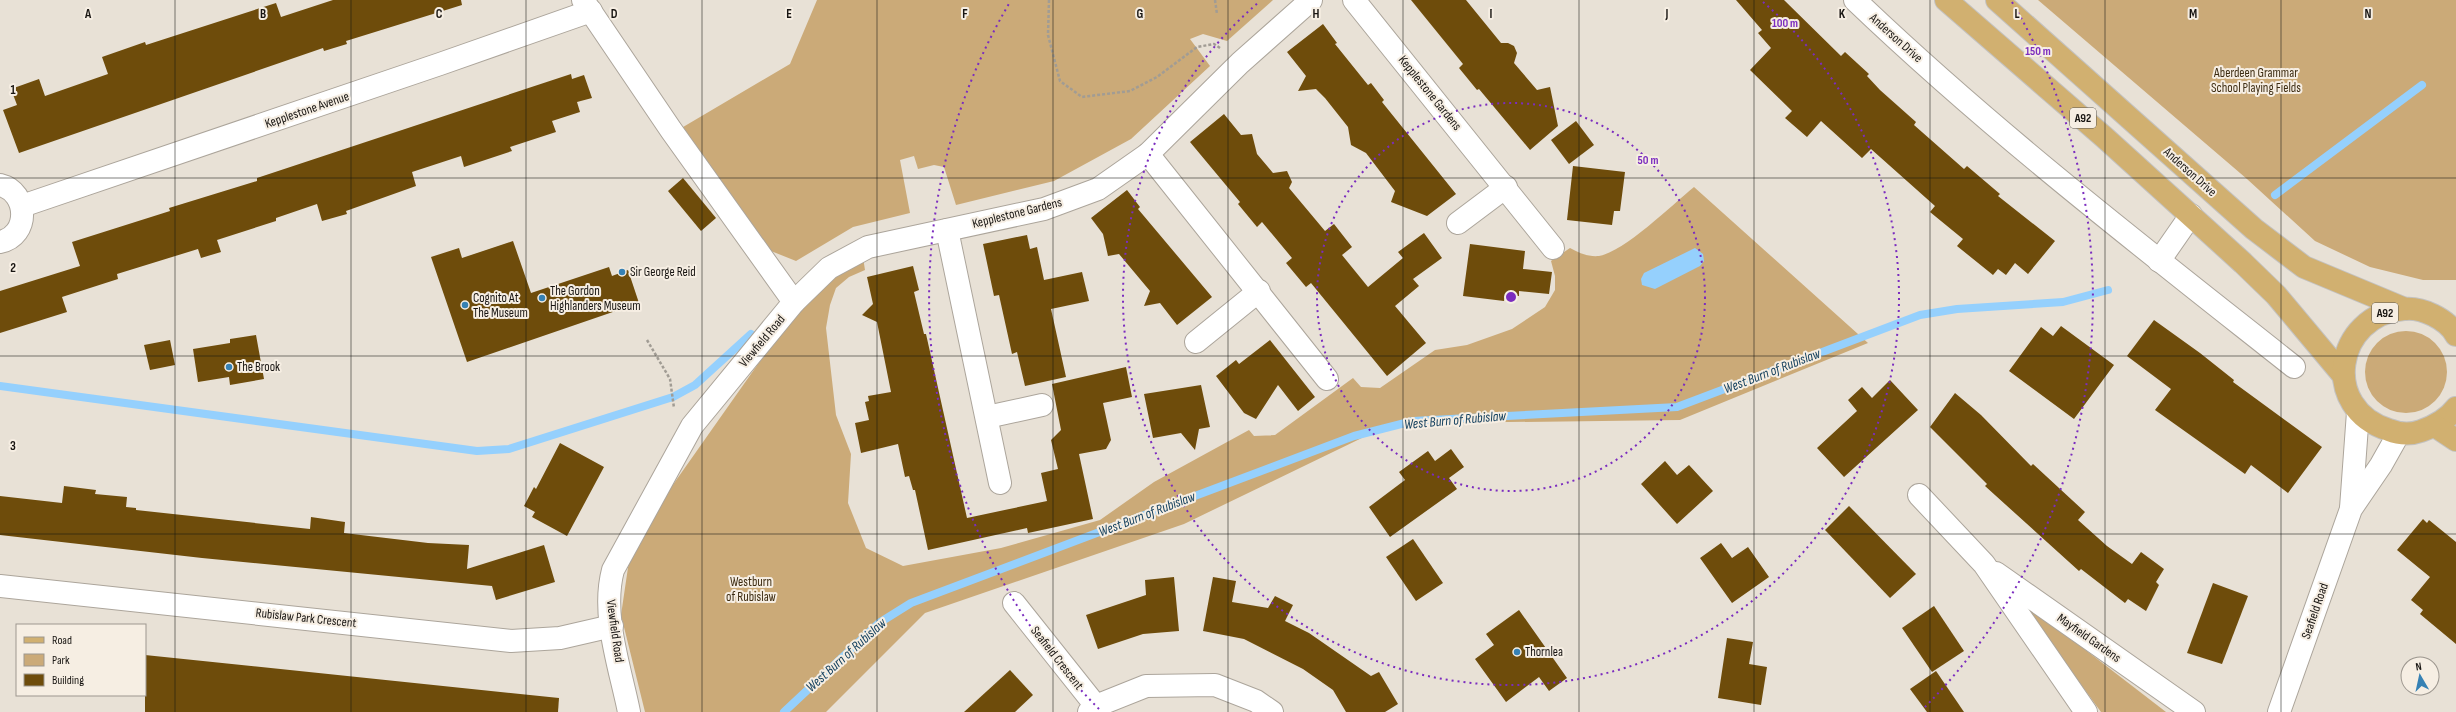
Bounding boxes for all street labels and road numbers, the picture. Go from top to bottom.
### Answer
street label: Anderson Drive [1865,9,1926,66]
street label: Kepplestone Gardens [1395,52,1465,134]
street label: Kepplestone Avenue [263,88,351,132]
road number: A92 [2070,108,2096,128]
street label: Anderson Drive [2159,143,2220,200]
street label: Kepplestone Gardens [970,194,1064,232]
road number: A92 [2372,303,2398,323]
street label: Viewfield Road [736,312,788,370]
street label: Seafield Road [2298,581,2332,641]
street label: Viewfield Road [603,599,627,663]
street label: Rubislaw Park Crescent [255,605,357,631]
street label: Mayfield Gardens [2054,610,2124,666]
street label: Seafield Crescent [1027,623,1087,693]

